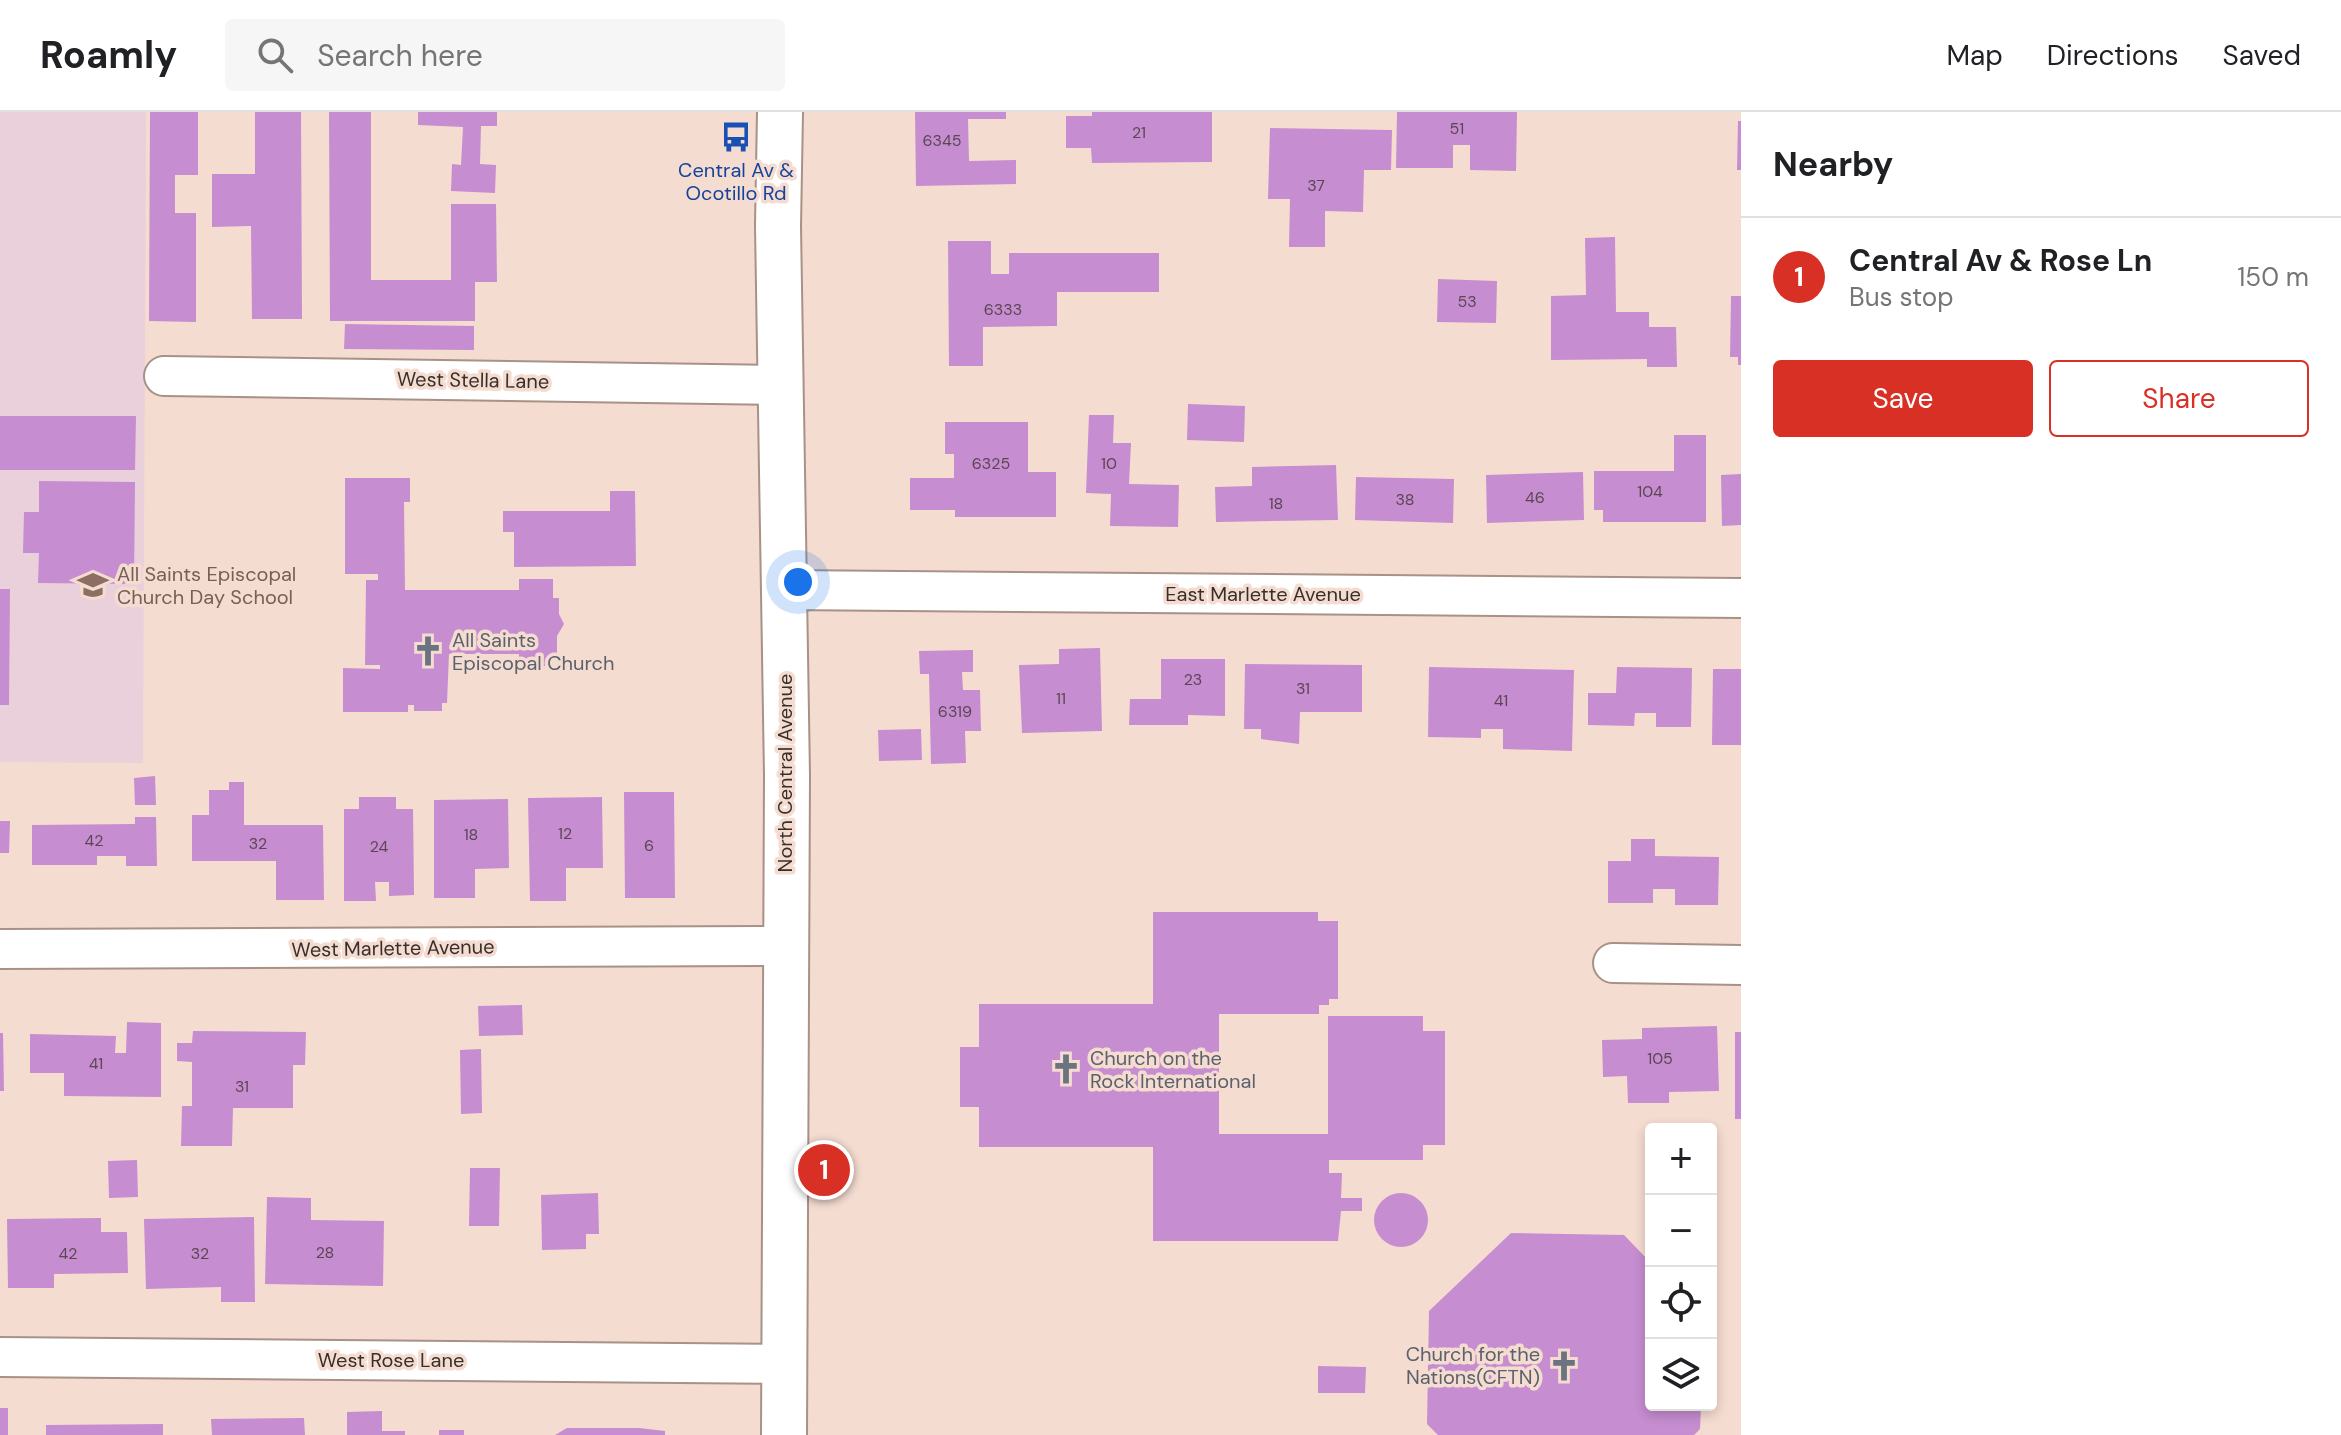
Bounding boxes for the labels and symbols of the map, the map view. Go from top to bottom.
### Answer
house number: 51 [1450,118,1464,139]
bus stop icon: Central Av & Ocotillo Rd [719,120,753,154]
house number: 21 [1132,122,1146,143]
house number: 6345 [923,130,961,151]
place label: Central Av & Ocotillo Rd [678,157,794,206]
house number: 37 [1307,175,1325,196]
house number: 53 [1457,291,1477,312]
house number: 6333 [984,299,1022,320]
street label: West Stella Lane [397,366,549,394]
house number: 6325 [972,453,1010,474]
house number: 10 [1101,453,1117,474]
house number: 104 [1637,481,1663,502]
house number: 46 [1525,487,1545,508]
house number: 38 [1395,489,1415,510]
house number: 18 [1269,493,1283,514]
place label: All Saints Episcopal Church Day School [117,561,296,610]
your location [778,562,818,602]
school or university icon: All Saints Episcopal Church Day School [76,568,110,602]
street label: East Marlette Avenue [1165,581,1361,607]
place label: All Saints Episcopal Church [452,627,614,676]
church icon: All Saints Episcopal Church [411,634,445,668]
house number: 23 [1184,669,1202,690]
street label: North Central Avenue [772,674,798,872]
house number: 31 [1296,678,1310,699]
house number: 11 [1056,688,1066,709]
house number: 41 [1494,690,1508,711]
house number: 6319 [938,701,972,722]
house number: 12 [558,823,572,844]
house number: 18 [464,824,478,845]
house number: 42 [85,830,103,851]
house number: 32 [249,833,267,854]
house number: 6 [644,835,654,856]
house number: 24 [370,836,389,857]
street label: West Marlette Avenue [291,933,495,963]
place label: Church on the Rock International [1090,1045,1256,1094]
house number: 105 [1647,1048,1673,1069]
church icon: Church on the Rock International [1049,1052,1083,1086]
house number: 41 [89,1053,103,1074]
house number: 31 [235,1076,249,1097]
pin: 1 [798,1140,850,1200]
house number: 28 [316,1242,334,1263]
house number: 42 [59,1243,77,1264]
house number: 32 [191,1243,209,1264]
place label: Church for the Nations(CFTN) [1406,1341,1540,1390]
street label: West Rose Lane [318,1347,464,1373]
church icon: Church for the Nations(CFTN) [1547,1349,1581,1383]

